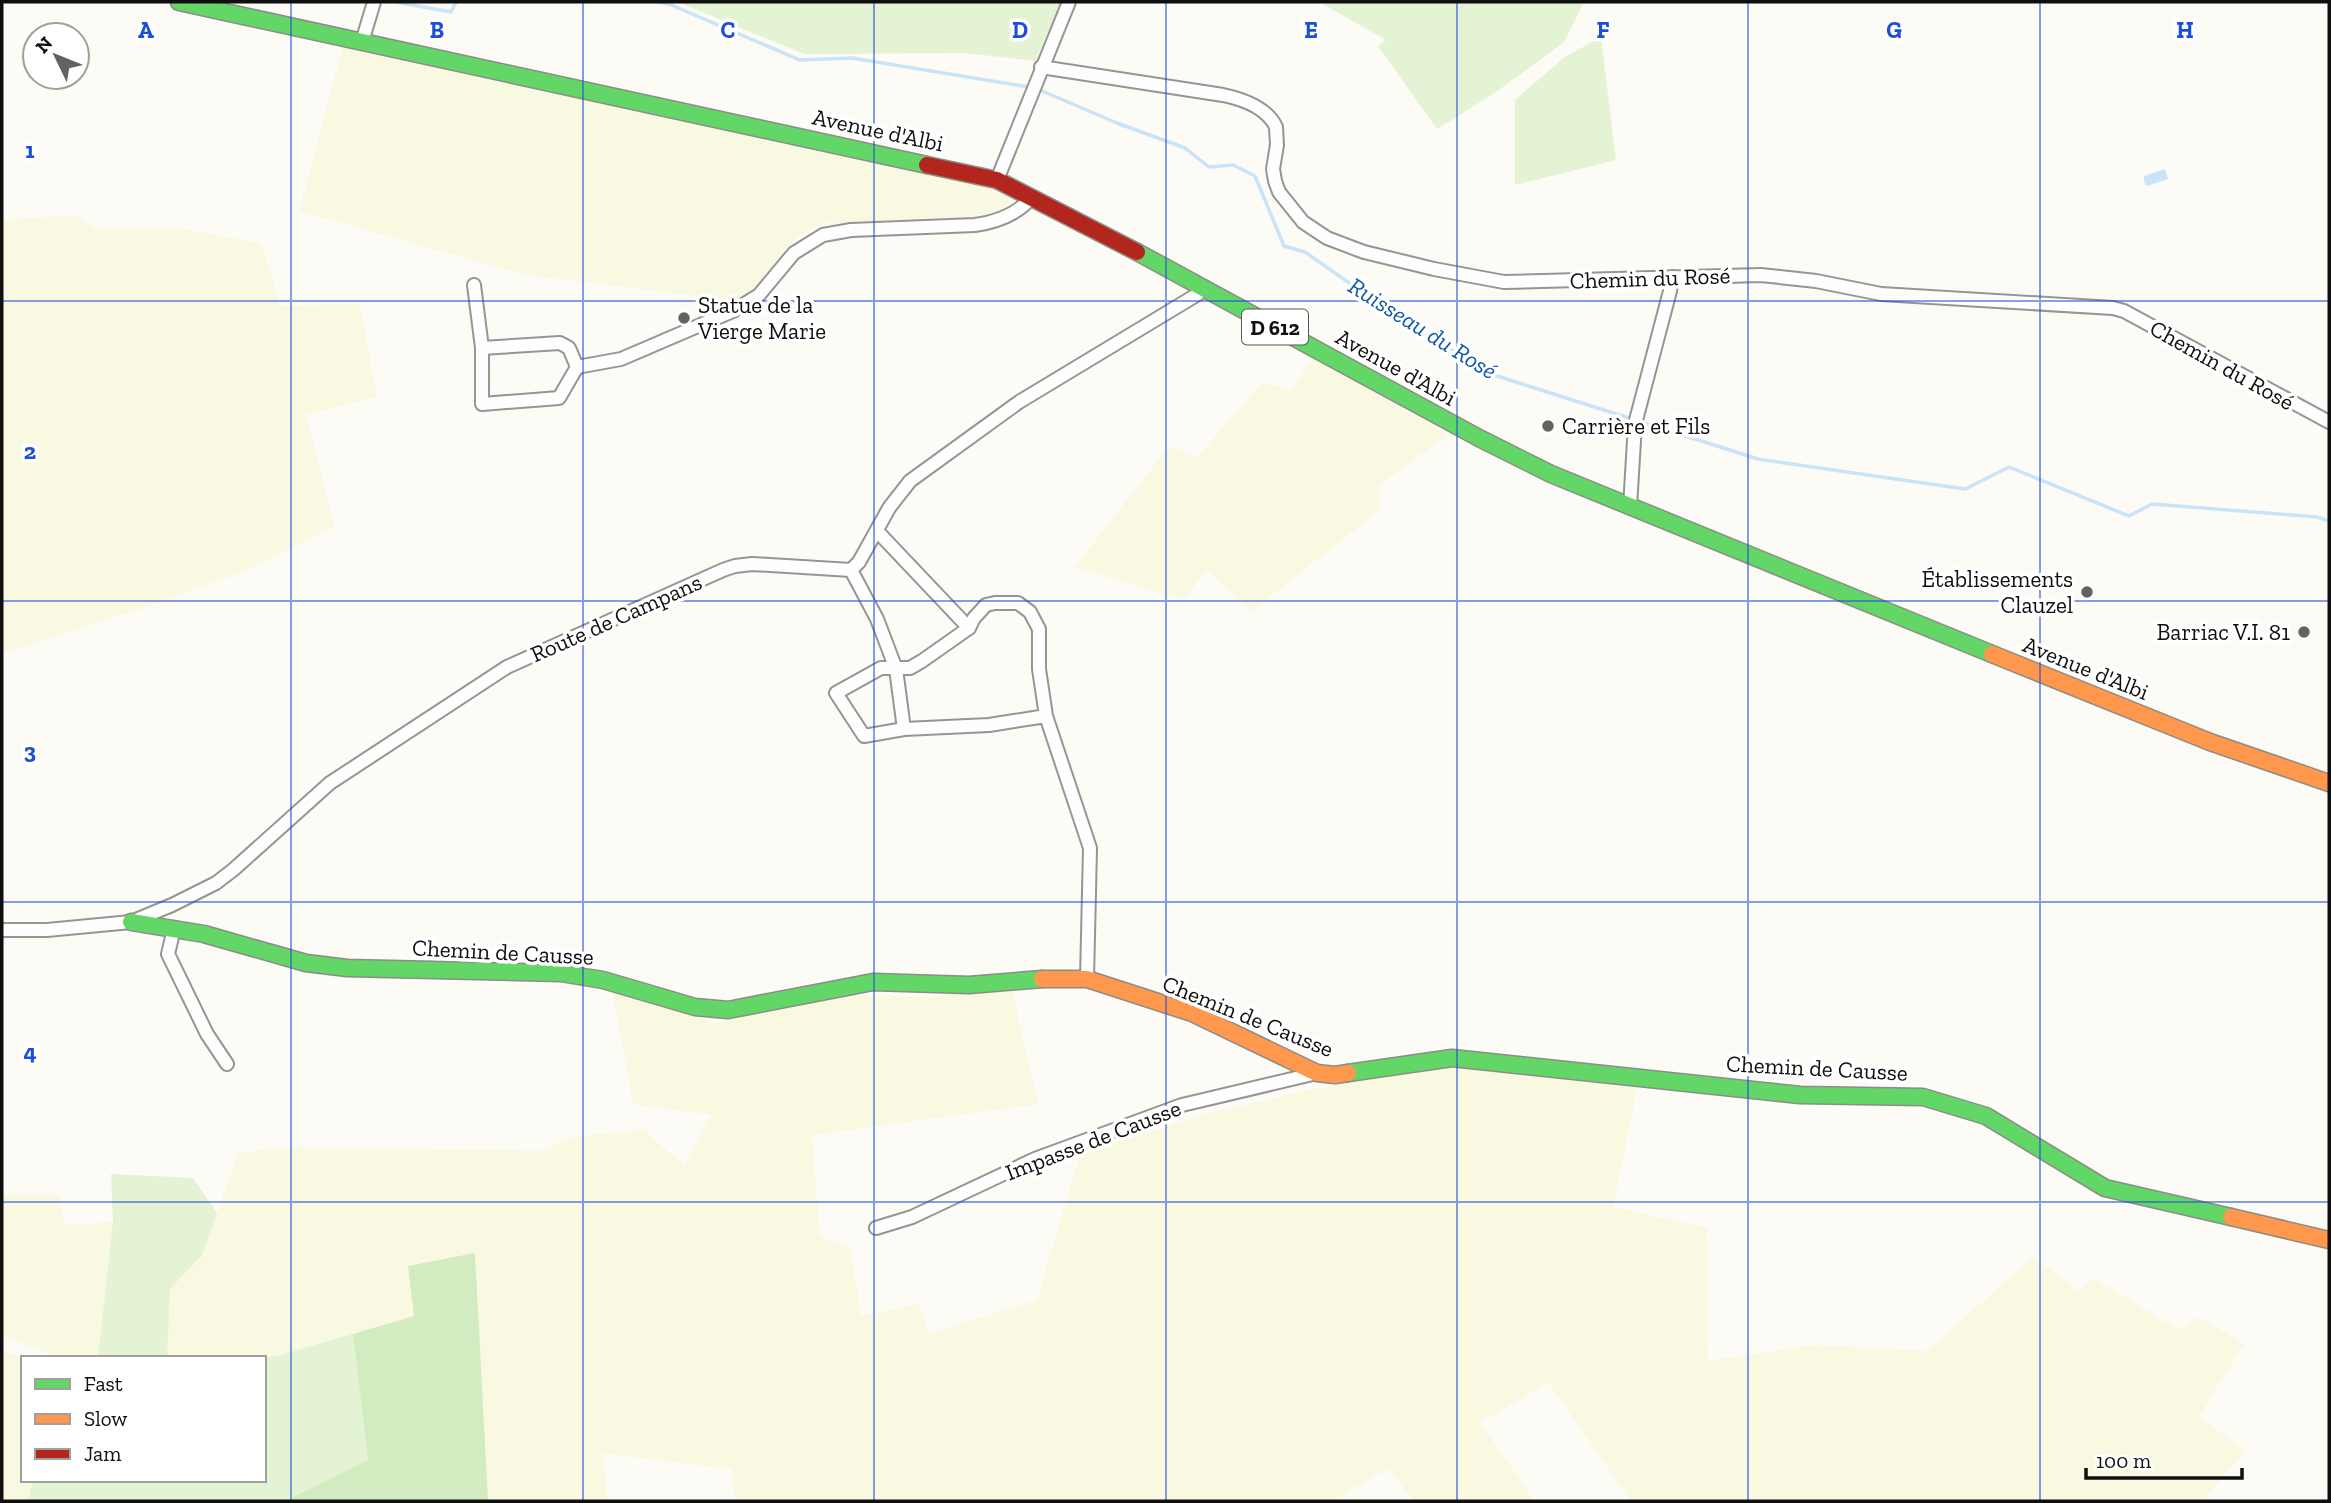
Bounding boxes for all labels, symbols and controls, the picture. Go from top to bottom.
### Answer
text: A [138,16,154,44]
text: B [430,16,444,44]
text: C [721,16,735,44]
text: D [1012,16,1028,44]
text: E [1304,16,1318,44]
text: F [1596,16,1610,44]
text: G [1886,16,1902,44]
text: H [2176,16,2194,44]
north arrow [21,21,91,91]
text: N [31,32,57,58]
street label: Avenue d'Albi [810,102,946,158]
text: 1 [25,136,35,164]
street label: Chemin du Rosé [1569,261,1731,295]
water label: Ruisseau du Rosé [1343,271,1503,385]
place label: Statue de la Vierge Marie [697,291,826,345]
marker: Statue de la Vierge Marie [676,310,692,326]
road number: D 612 [1242,310,1308,344]
street label: Chemin du Rosé [2145,314,2299,416]
street label: Avenue d'Albi [1331,322,1461,412]
place label: Carrière et Fils [1562,412,1710,440]
marker: Carrière et Fils [1540,418,1556,434]
text: 2 [24,437,36,465]
place label: Établissements Clauzel [1922,565,2073,619]
street label: Route de Campans [526,568,706,668]
marker: Établissements Clauzel [2079,584,2095,600]
place label: Barriac V.I. 81 [2156,618,2290,646]
marker: Barriac V.I. 81 [2296,624,2312,640]
street label: Avenue d'Albi [2019,630,2153,706]
text: 3 [24,737,36,765]
street label: Chemin de Causse [412,933,594,971]
street label: Chemin de Causse [1159,969,1337,1063]
text: 4 [23,1038,37,1066]
street label: Chemin de Causse [1726,1049,1908,1087]
street label: Impasse de Causse [1001,1094,1185,1186]
legend [21,1356,266,1482]
text: Fast [84,1371,123,1396]
text: Slow [84,1406,127,1431]
scale bar [2086,1436,2242,1480]
text: Jam [84,1441,121,1466]
text: 100 m [2096,1448,2151,1473]

